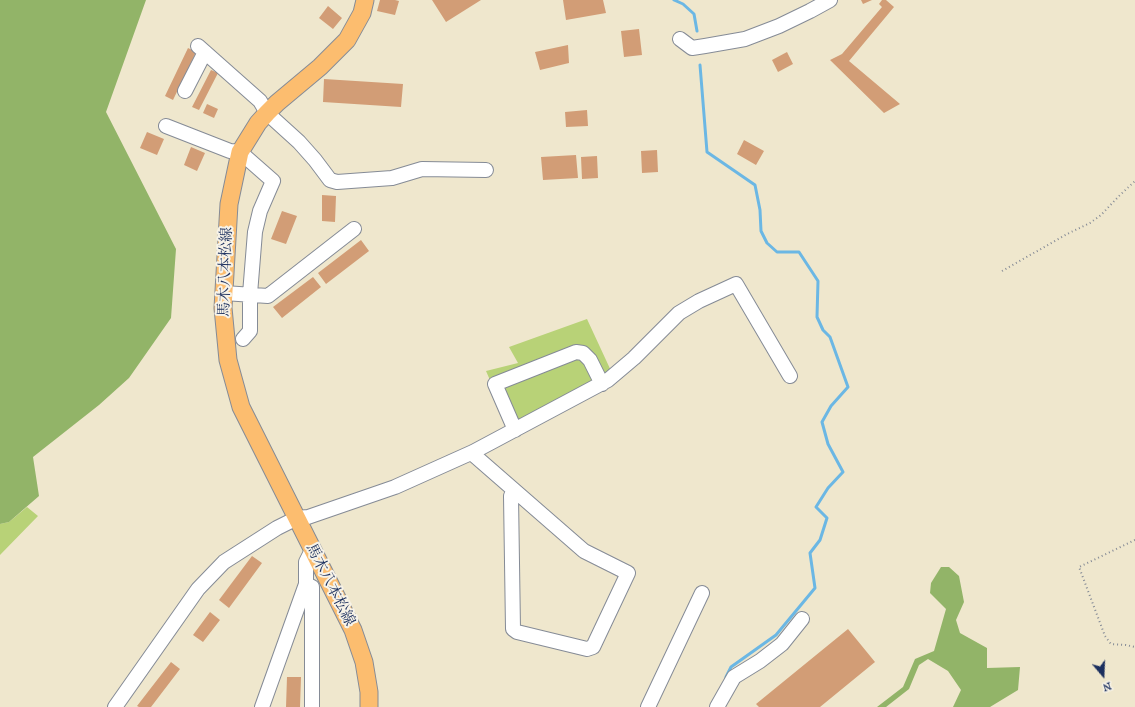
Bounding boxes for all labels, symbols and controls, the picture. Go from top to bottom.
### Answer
street label: 馬木八本松線 [215,227,237,317]
street label: 馬木八本松線 [302,541,358,629]
north arrow [1083,655,1123,695]
text: N [1101,679,1113,694]

